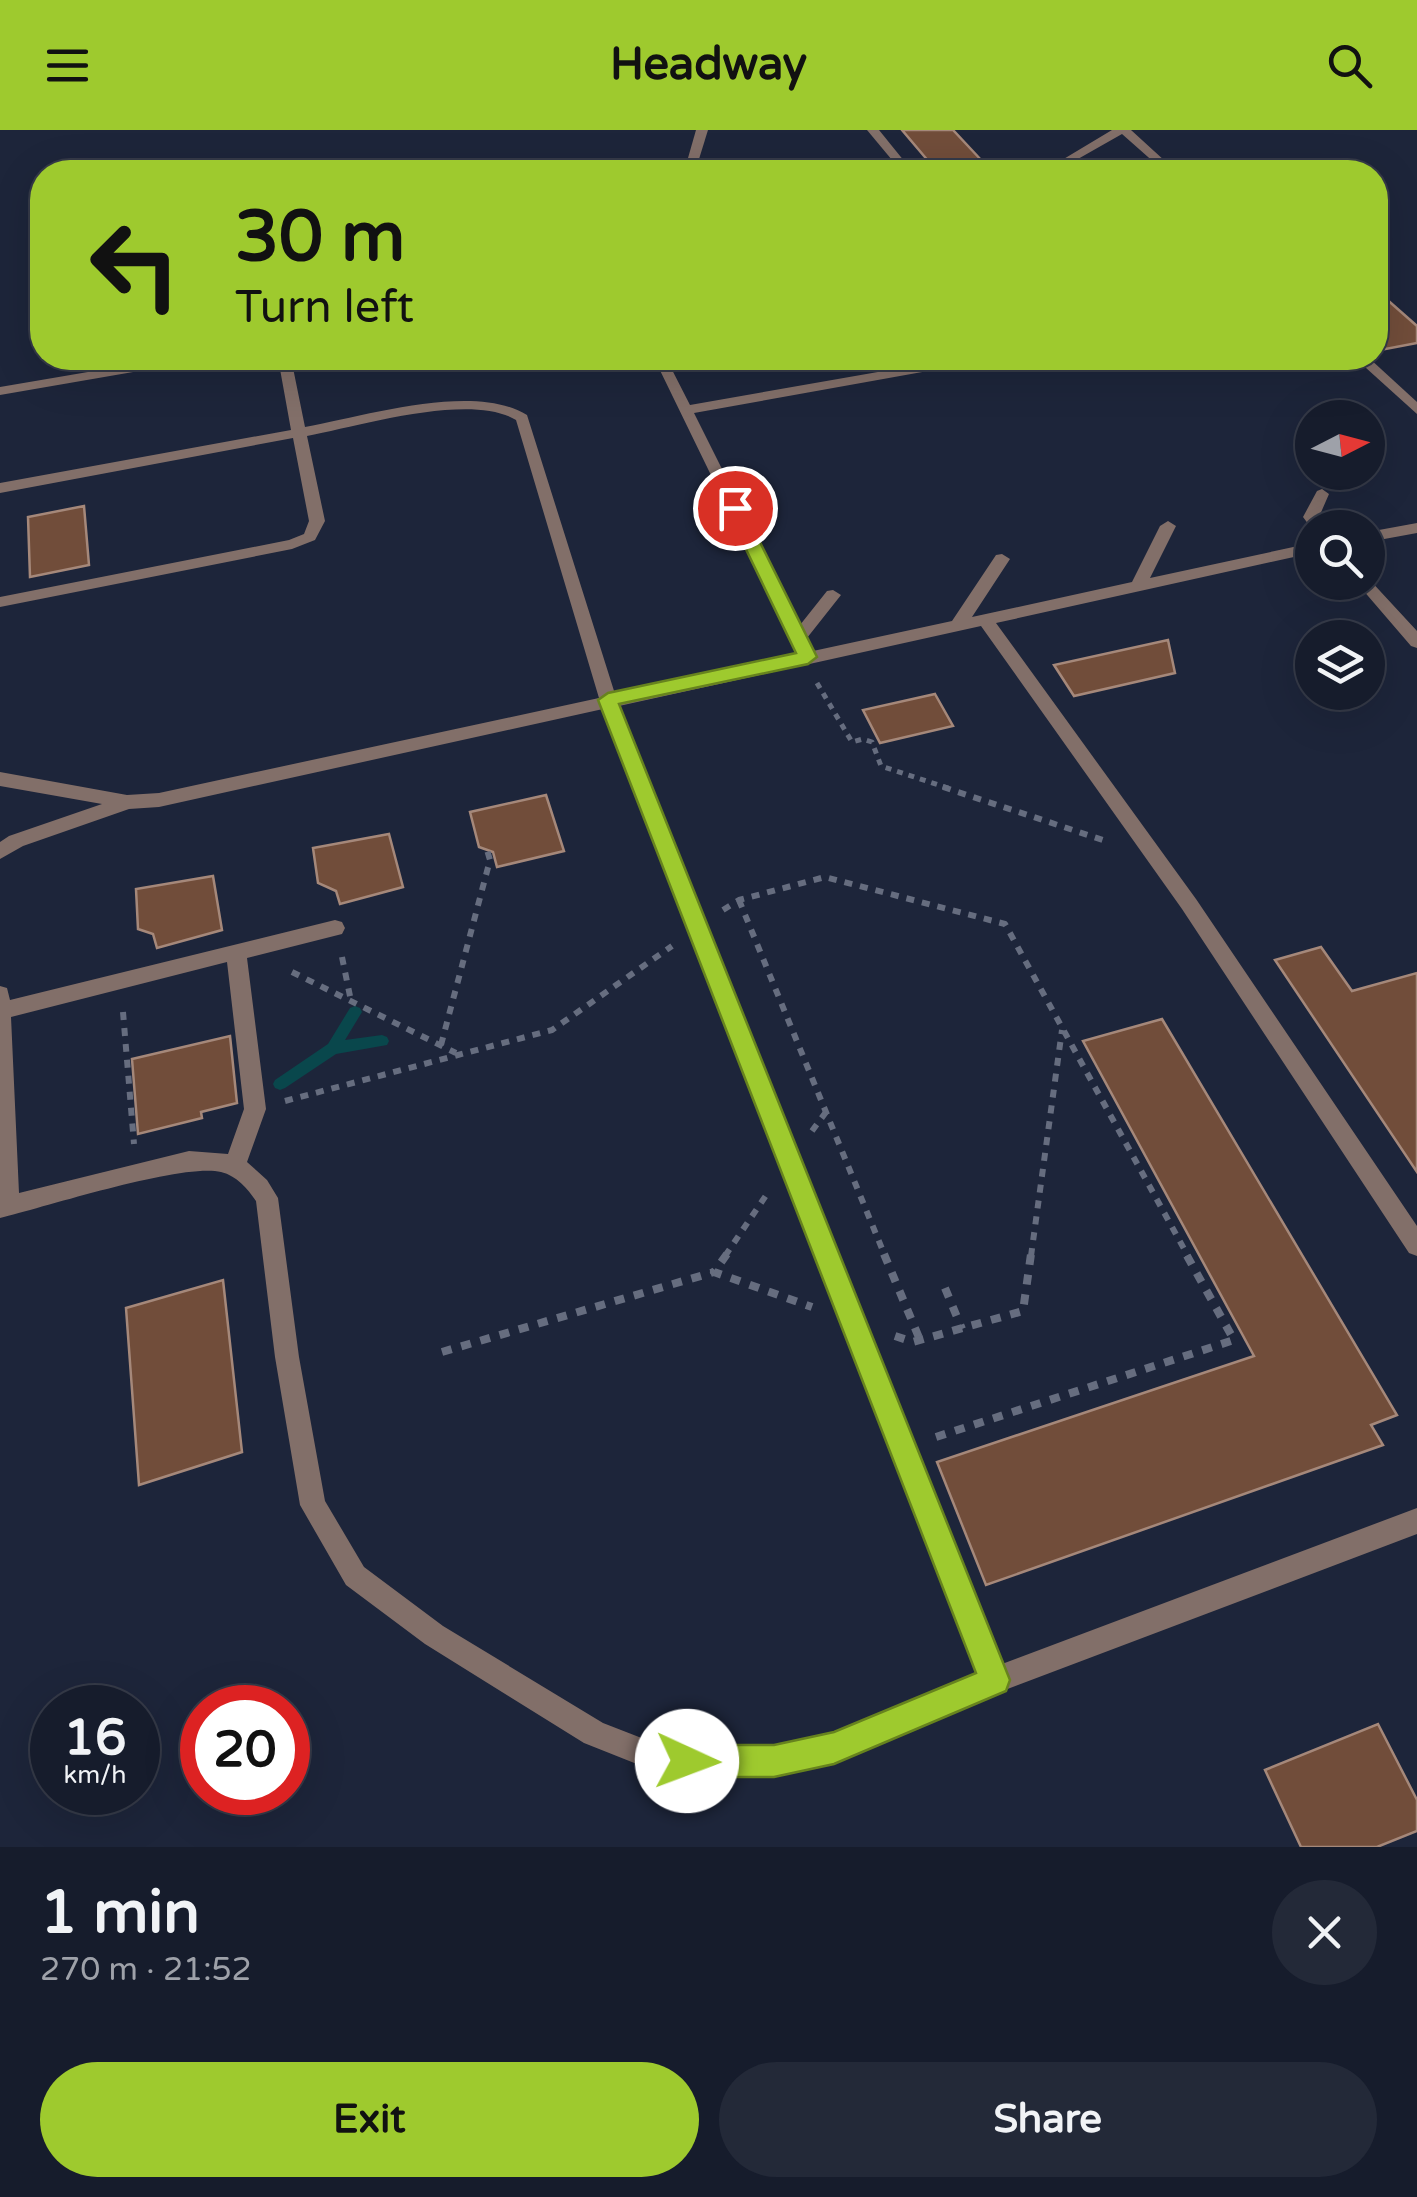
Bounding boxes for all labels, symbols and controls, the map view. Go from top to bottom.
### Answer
icon: menu [40,38,95,93]
text: Headway [610,38,807,92]
icon: search [1322,38,1377,93]
text: 30 m [235,196,405,280]
icon: left [70,200,200,330]
text: Turn left [235,281,414,335]
north arrow [1295,400,1385,490]
map controls [1295,400,1385,710]
pin [693,466,778,551]
icon: arrive [708,481,763,536]
button: search [1295,510,1385,600]
button: layers [1295,620,1385,710]
speed limit sign: 20 [180,1685,310,1815]
text: 16 [64,1708,126,1768]
position arrow [635,1709,739,1813]
text: km/h [64,1760,126,1790]
text: 1 min [40,1877,200,1949]
button: close [1272,1880,1377,1985]
text: 270 m · 21:52 [40,1951,252,1989]
button: Exit [40,2062,699,2177]
button: Share [719,2062,1377,2177]

